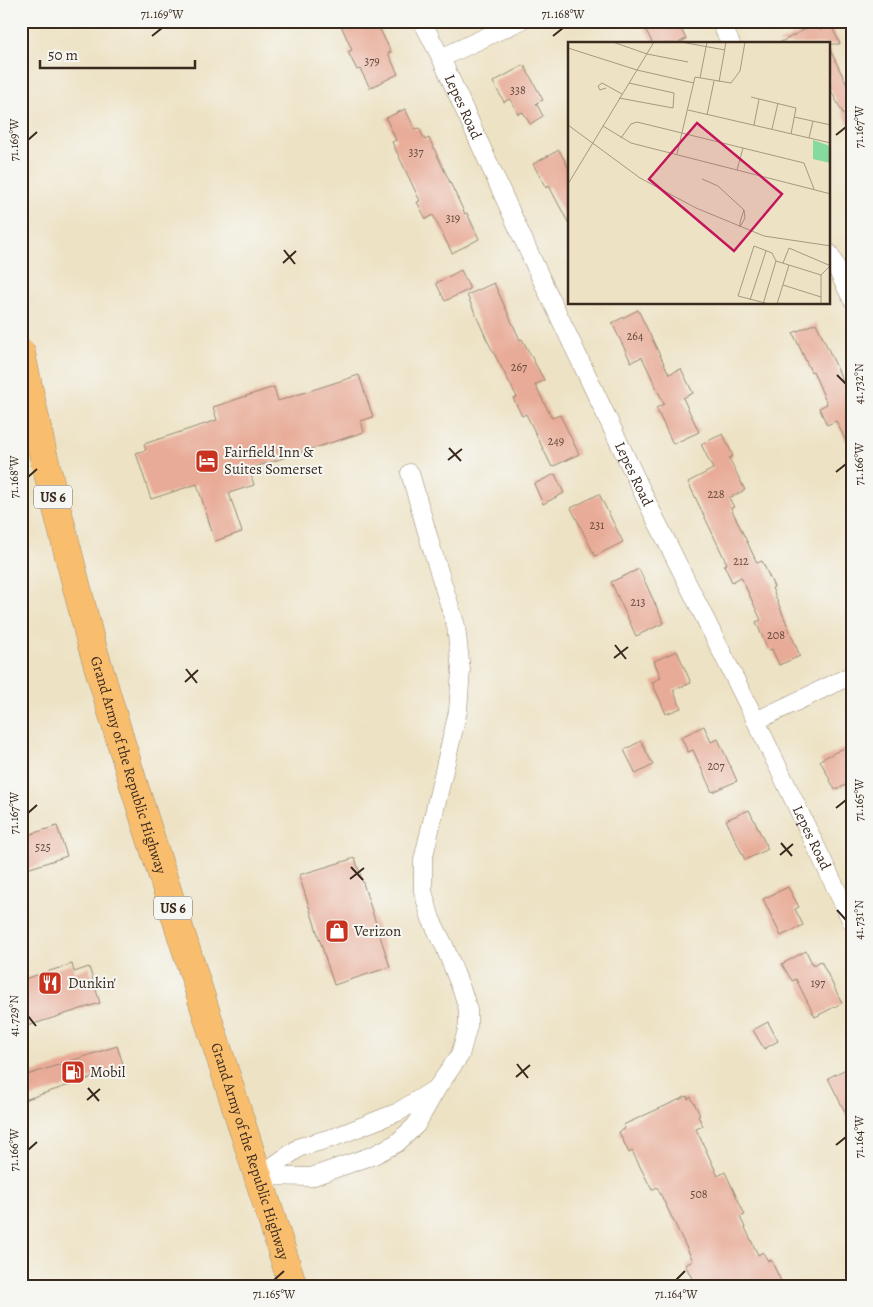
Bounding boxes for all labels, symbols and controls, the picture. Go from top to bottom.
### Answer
text: 71.169°W [141,6,184,22]
text: 71.168°W [541,6,585,22]
scale bar [40,38,195,70]
inset map [568,42,830,305]
text: 50 m [48,45,78,65]
house number: 379 [364,53,380,69]
street label: Lepes Road [440,71,487,143]
house number: 338 [510,82,526,98]
text: 71.167°W [851,105,867,148]
text: 71.169°W [6,118,22,161]
house number: 337 [408,144,424,160]
house number: 319 [446,210,460,226]
house number: 264 [627,328,644,344]
house number: 267 [511,359,528,375]
text: 41.732°N [851,363,867,405]
house number: 249 [548,433,564,449]
street label: Lepes Road [610,438,658,510]
place label: Fairfield Inn & Suites Somerset [224,442,323,479]
text: 71.166°W [851,442,867,485]
hotel icon: Fairfield Inn & Suites Somerset [194,448,220,474]
text: 71.168°W [6,455,22,499]
road number: US 6 [34,486,72,508]
house number: 228 [707,486,725,502]
house number: 231 [590,517,604,533]
house number: 212 [733,553,749,569]
house number: 213 [631,594,645,610]
house number: 208 [767,627,785,643]
street label: Grand Army of the Republic Highway [86,654,171,877]
house number: 207 [707,758,726,774]
text: 71.165°W [851,778,867,821]
text: 71.167°W [6,791,22,834]
street label: Lepes Road [788,802,836,874]
house number: 525 [35,839,51,855]
road number: US 6 [154,896,192,920]
text: 41.731°N [851,900,867,940]
shop icon: Verizon [324,918,350,944]
place label: Verizon [353,921,401,941]
restaurant icon: Dunkin' [37,970,63,996]
place label: Dunkin' [68,973,116,993]
house number: 197 [811,975,826,991]
text: 41.729°N [6,995,22,1037]
street label: Grand Army of the Republic Highway [206,1040,294,1263]
fuel station icon: Mobil [60,1059,86,1085]
place label: Mobil [90,1062,126,1082]
text: 71.164°W [851,1115,867,1158]
text: 71.166°W [6,1128,22,1171]
house number: 508 [690,1186,708,1202]
text: 71.165°W [253,1286,296,1302]
text: 71.164°W [655,1286,698,1302]

